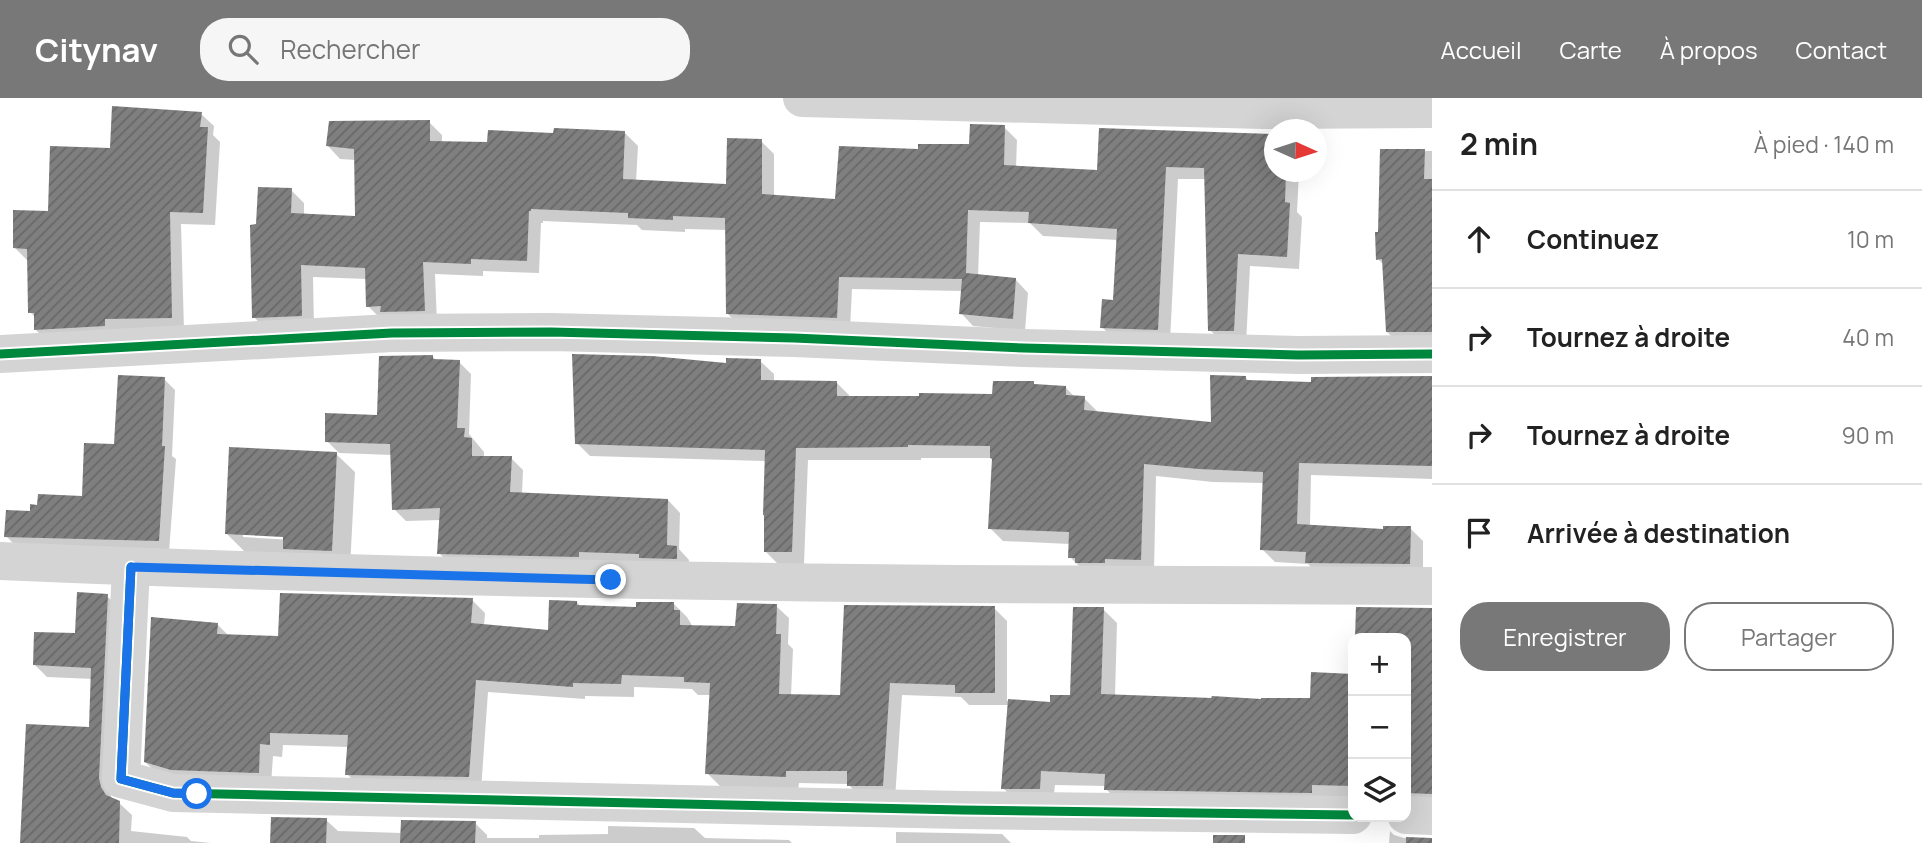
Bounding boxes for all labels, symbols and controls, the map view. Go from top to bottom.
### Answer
search box [200,18,690,81]
text: Citynav [35,27,158,72]
icon: search [224,30,262,68]
text: Rechercher [280,31,420,67]
text: Accueil [1441,33,1521,66]
text: Carte [1559,33,1622,66]
text: À propos [1660,33,1758,66]
text: Contact [1796,33,1887,66]
north arrow [1264,119,1327,182]
text: 2 min [1460,123,1538,164]
text: À pied · 140 m [1754,128,1894,160]
icon: ahead [1460,220,1498,258]
text: Continuez [1527,221,1659,257]
text: 10 m [1847,223,1894,255]
icon: right [1460,318,1498,356]
text: Tournez à droite [1527,319,1730,355]
text: 40 m [1842,321,1894,353]
icon: right [1460,416,1498,454]
text: Tournez à droite [1527,417,1730,453]
text: 90 m [1842,419,1894,451]
icon: arrive [1460,514,1498,552]
text: Arrivée à destination [1527,515,1790,551]
route end [595,564,626,595]
button: Enregistrer [1460,602,1670,671]
button: Partager [1684,602,1894,671]
map controls [1348,633,1411,822]
button: + [1348,633,1411,696]
button: − [1348,696,1411,759]
button: layers [1348,759,1411,822]
route start [181,778,212,809]

